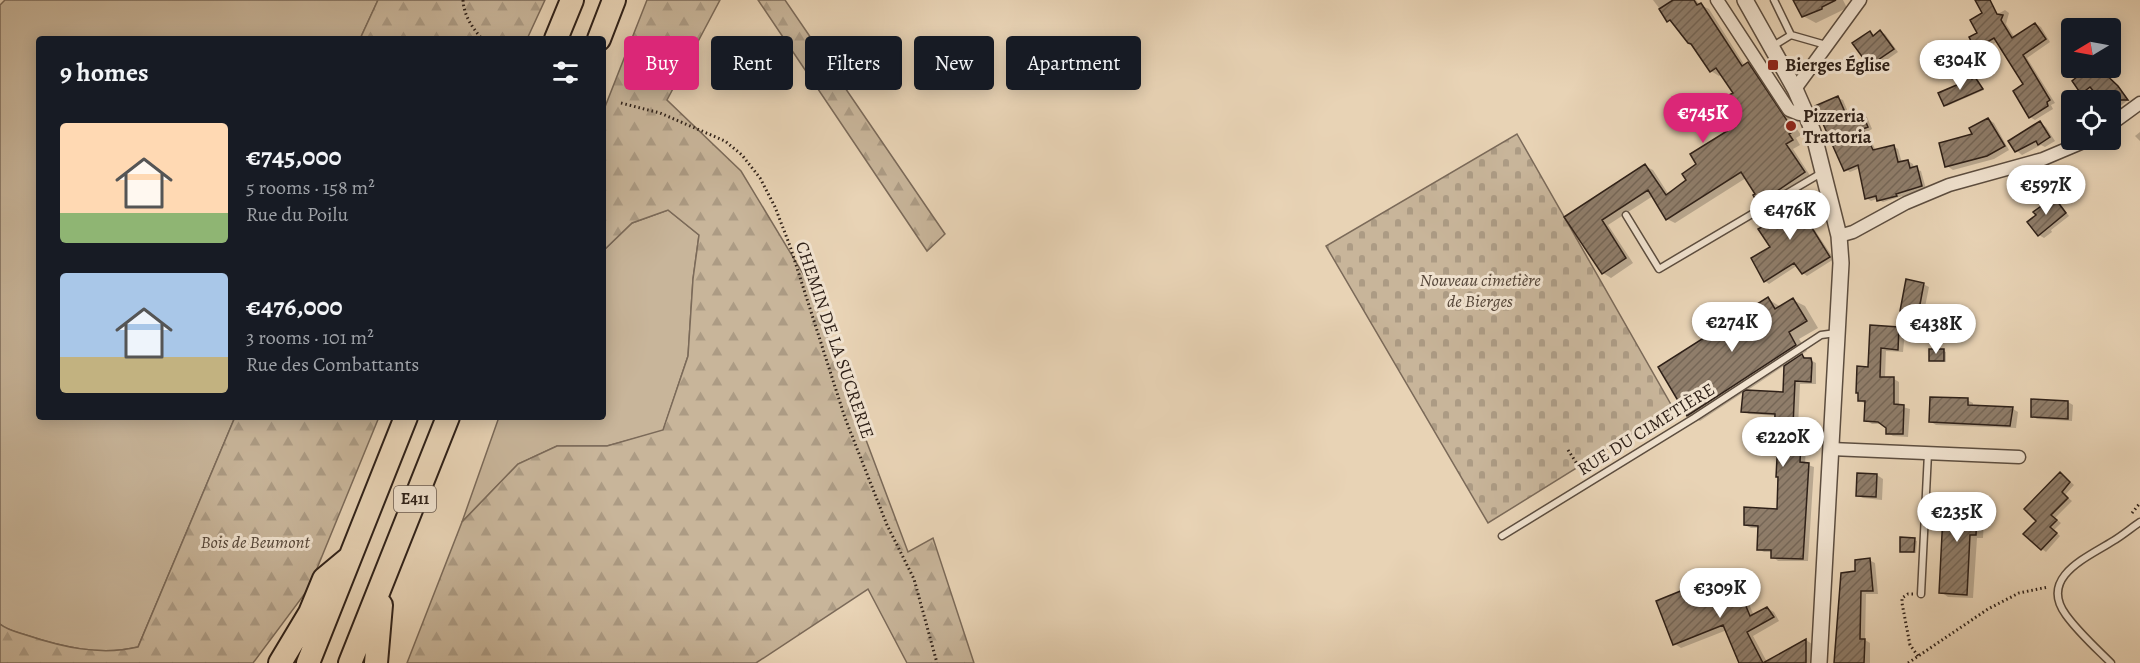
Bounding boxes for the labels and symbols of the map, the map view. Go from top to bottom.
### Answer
north arrow [2061,18,2121,78]
pin: €304K [1918,40,2002,91]
place label: Bierges Église [1785,53,1890,77]
marker: Bierges Église [1766,58,1780,72]
pin: €745K [1661,93,1745,144]
place label: Pizzeria Trattoria [1803,104,1872,149]
marker: Pizzeria Trattoria [1784,119,1798,133]
pin: €597K [2004,165,2088,216]
pin: €476K [1748,190,1832,241]
street label: CHEMIN DE LA SUCRERIE [790,238,880,442]
park label: Nouveau cimetière de Bierges [1419,268,1541,313]
pin: €274K [1690,302,1774,353]
pin: €438K [1894,304,1978,355]
street label: RUE DU CIMETIÈRE [1573,377,1719,481]
pin: €220K [1741,417,1825,468]
road number: E411 [394,486,436,512]
pin: €235K [1915,492,1999,543]
park label: Bois de Beumont [200,530,310,554]
pin: €309K [1678,568,1762,619]

